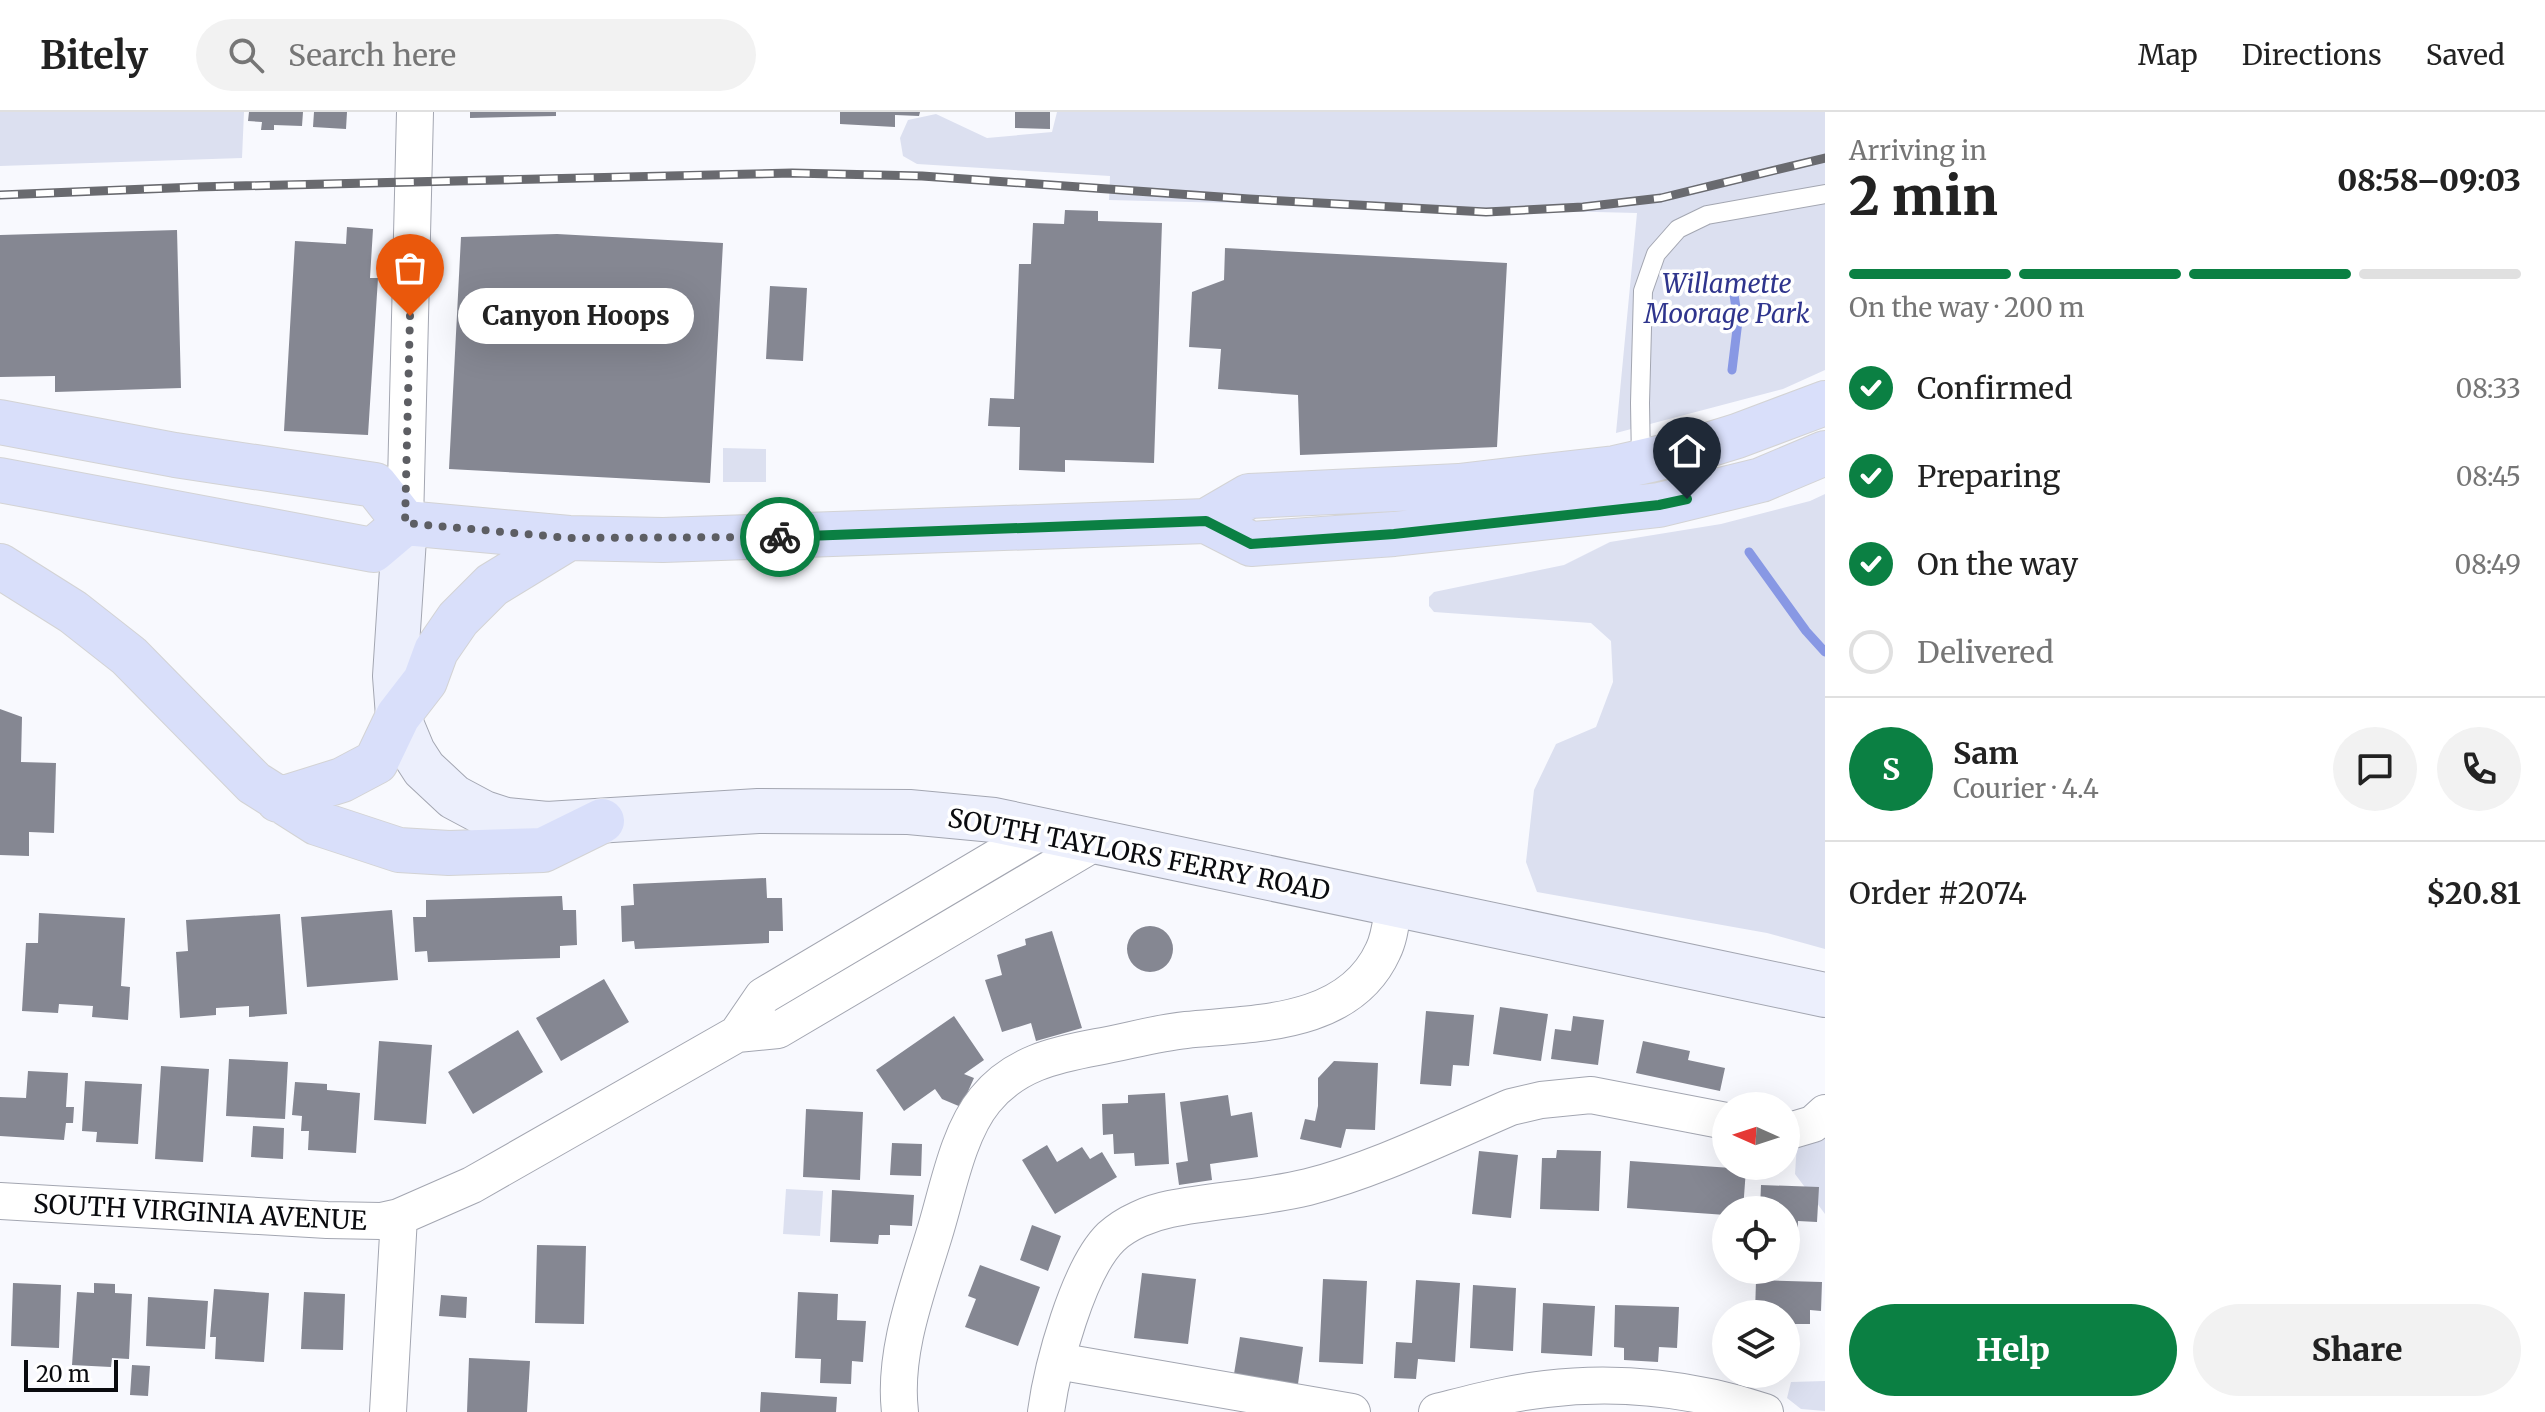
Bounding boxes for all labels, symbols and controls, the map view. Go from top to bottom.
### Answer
search box [196,19,756,91]
text: Bitely [40,32,148,79]
icon: search [224,33,268,77]
text: Search here [288,36,456,74]
text: Map [2138,37,2198,73]
text: Directions [2242,37,2382,73]
text: Saved [2426,37,2505,73]
text: Arriving in [1849,134,1987,167]
text: 08:58–09:03 [2337,161,2521,199]
text: 2 min [1849,164,1998,229]
pin [376,234,444,316]
icon: bag [388,246,432,290]
park label: Willamette Moorage Park [1643,267,1810,330]
callout: Canyon Hoops [458,288,694,344]
text: On the way · 200 m [1849,291,2085,324]
text: Canyon Hoops [482,299,670,332]
icon: check [1849,366,1893,410]
text: Confirmed [1917,369,2072,407]
text: 08:33 [2456,372,2521,405]
pin [1653,417,1721,499]
icon: home [1665,429,1709,473]
icon: check [1849,454,1893,498]
text: Preparing [1917,457,2060,495]
text: 08:45 [2456,460,2521,493]
courier [740,497,820,577]
icon: bike [758,515,802,559]
icon: check [1849,542,1893,586]
text: On the way [1917,545,2078,583]
text: 08:49 [2455,548,2521,581]
text: Delivered [1917,633,2054,671]
button: chat [2333,727,2417,811]
button: phone [2437,727,2521,811]
text: Sam [1953,734,2018,772]
text: S [1882,750,1900,788]
text: Courier · 4.4 [1953,772,2099,805]
street label: SOUTH TAYLORS FERRY ROAD [945,801,1333,907]
text: Order #2074 [1849,874,2027,912]
text: $20.81 [2426,874,2521,912]
north arrow [1712,1092,1800,1180]
map controls [1712,1092,1800,1388]
street label: SOUTH VIRGINIA AVENUE [32,1187,368,1237]
button: locate [1712,1196,1800,1284]
button: layers [1712,1300,1800,1388]
button: Help [1849,1304,2177,1396]
button: Share [2193,1304,2521,1396]
scale bar [24,1356,118,1392]
text: 20 m [36,1360,90,1388]

